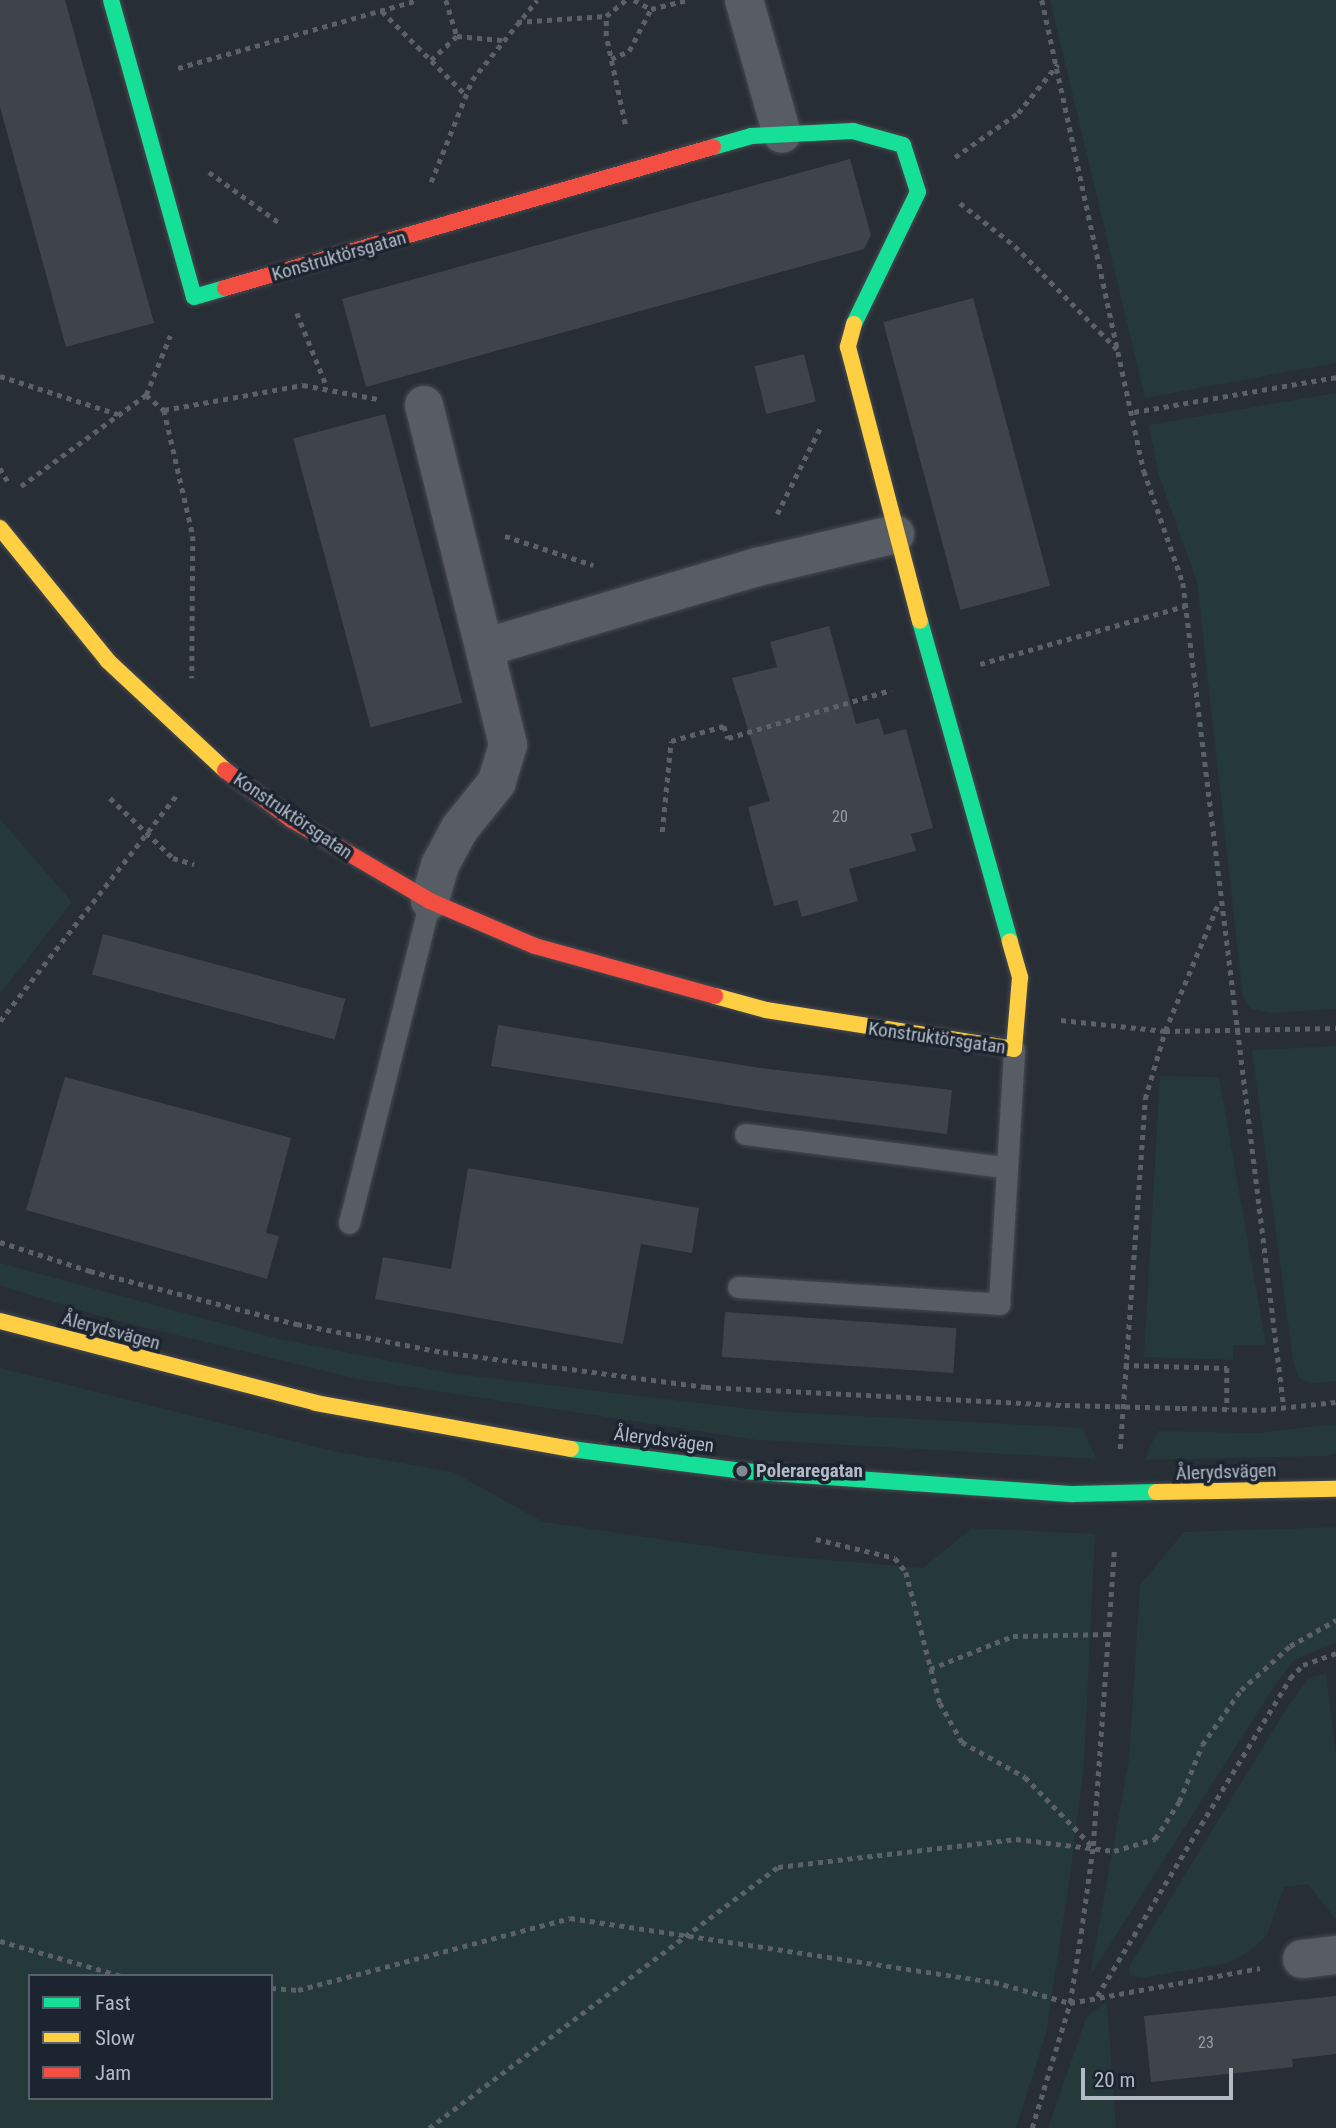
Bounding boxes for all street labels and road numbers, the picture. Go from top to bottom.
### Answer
street label: Konstruktörsgatan [269,226,409,286]
street label: Konstruktörsgatan [229,768,357,864]
street label: Konstruktörsgatan [867,1017,1007,1059]
street label: Ålerydsvägen [59,1307,163,1355]
street label: Ålerydsvägen [613,1423,715,1457]
street label: Ålerydsvägen [1175,1459,1277,1485]

